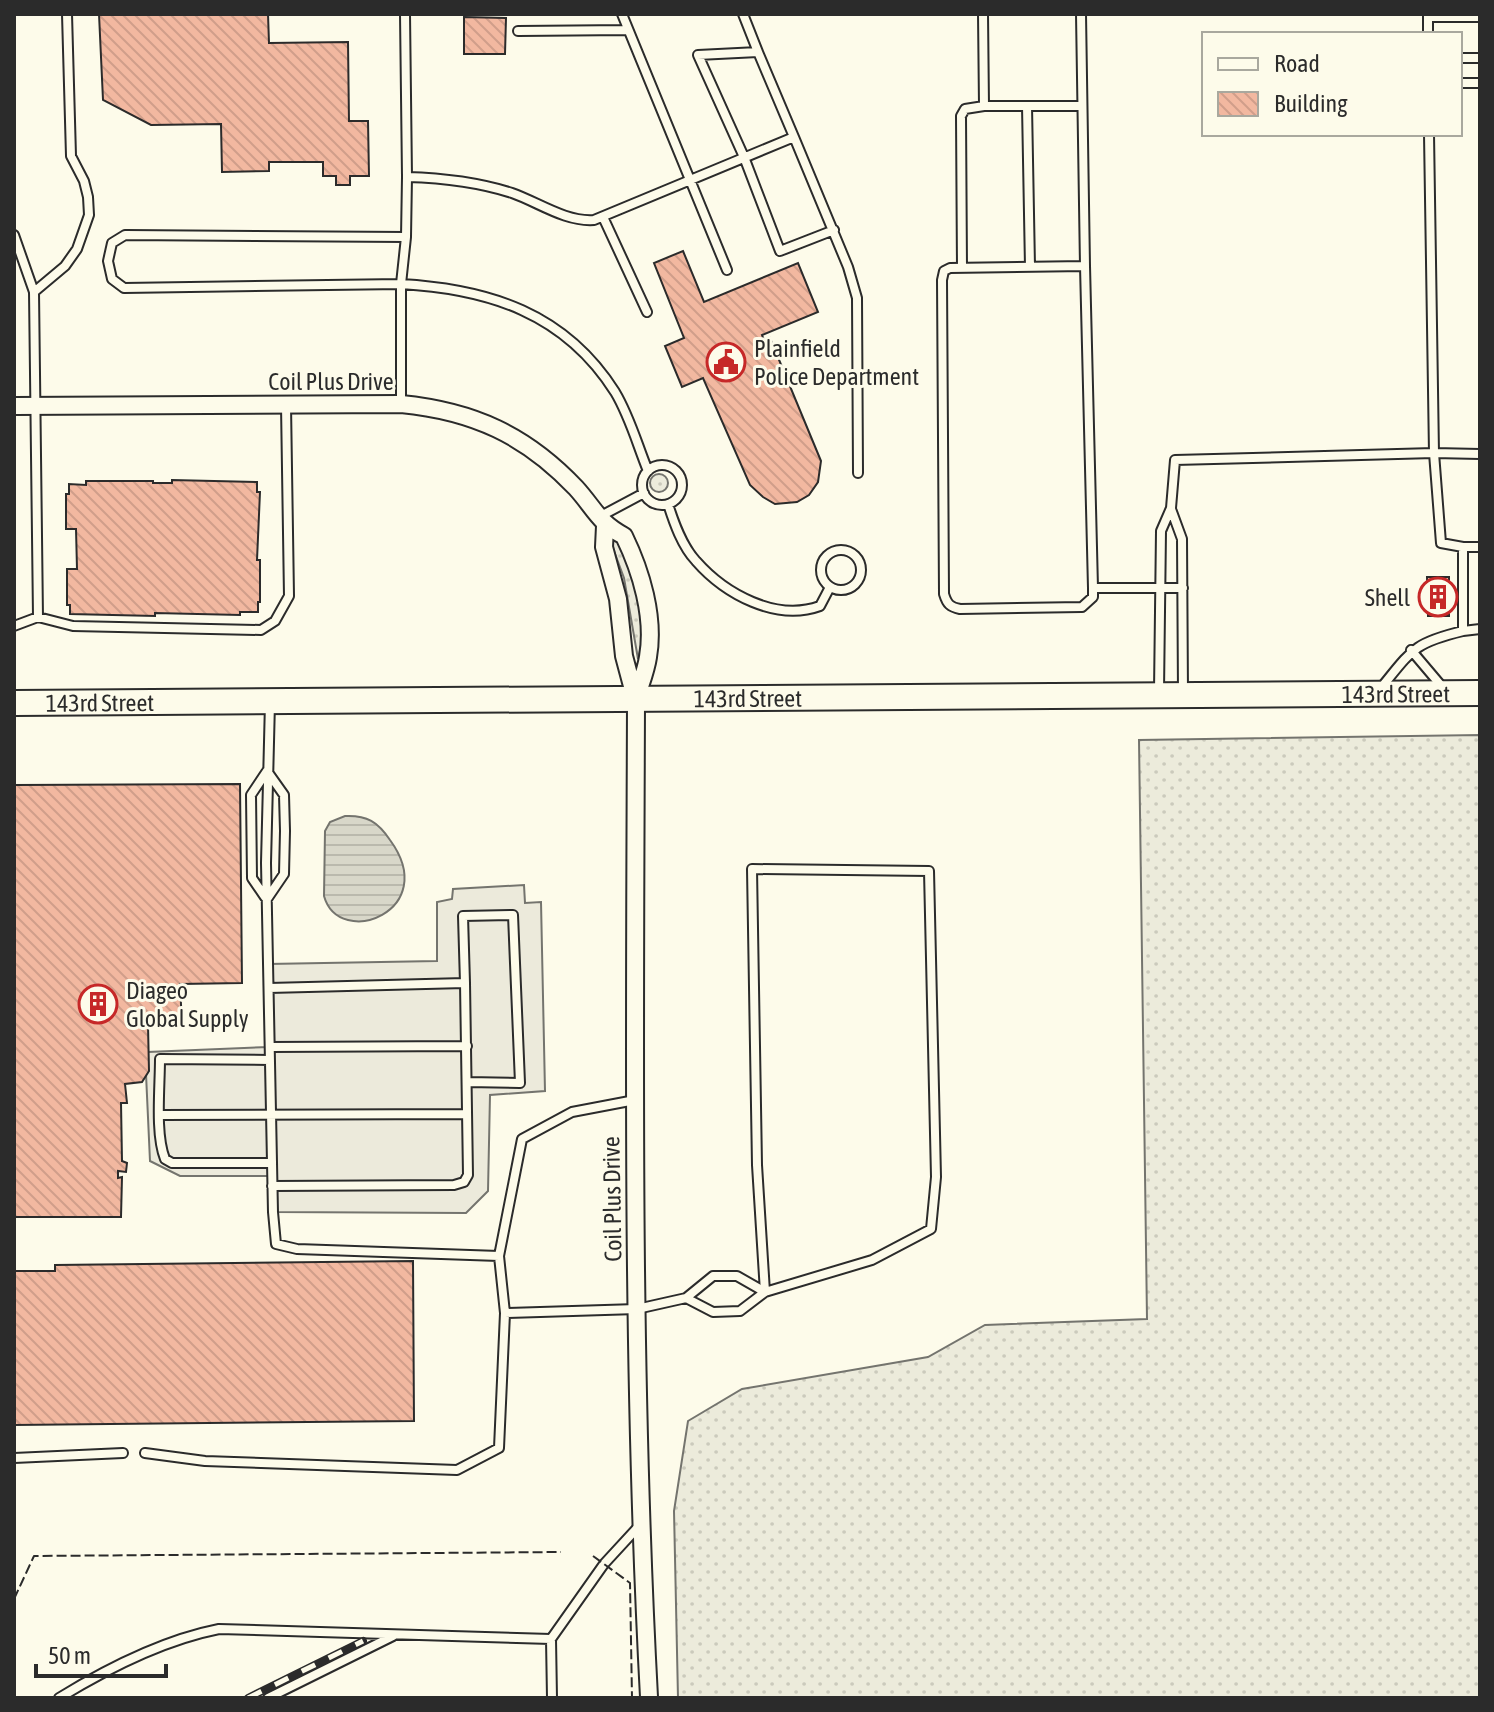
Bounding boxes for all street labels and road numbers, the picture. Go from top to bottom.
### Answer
street label: Coil Plus Drive [268,368,394,395]
street label: 143rd Street [1342,680,1450,707]
street label: 143rd Street [694,684,802,712]
street label: 143rd Street [46,689,154,716]
street label: Coil Plus Drive [597,1136,627,1262]

